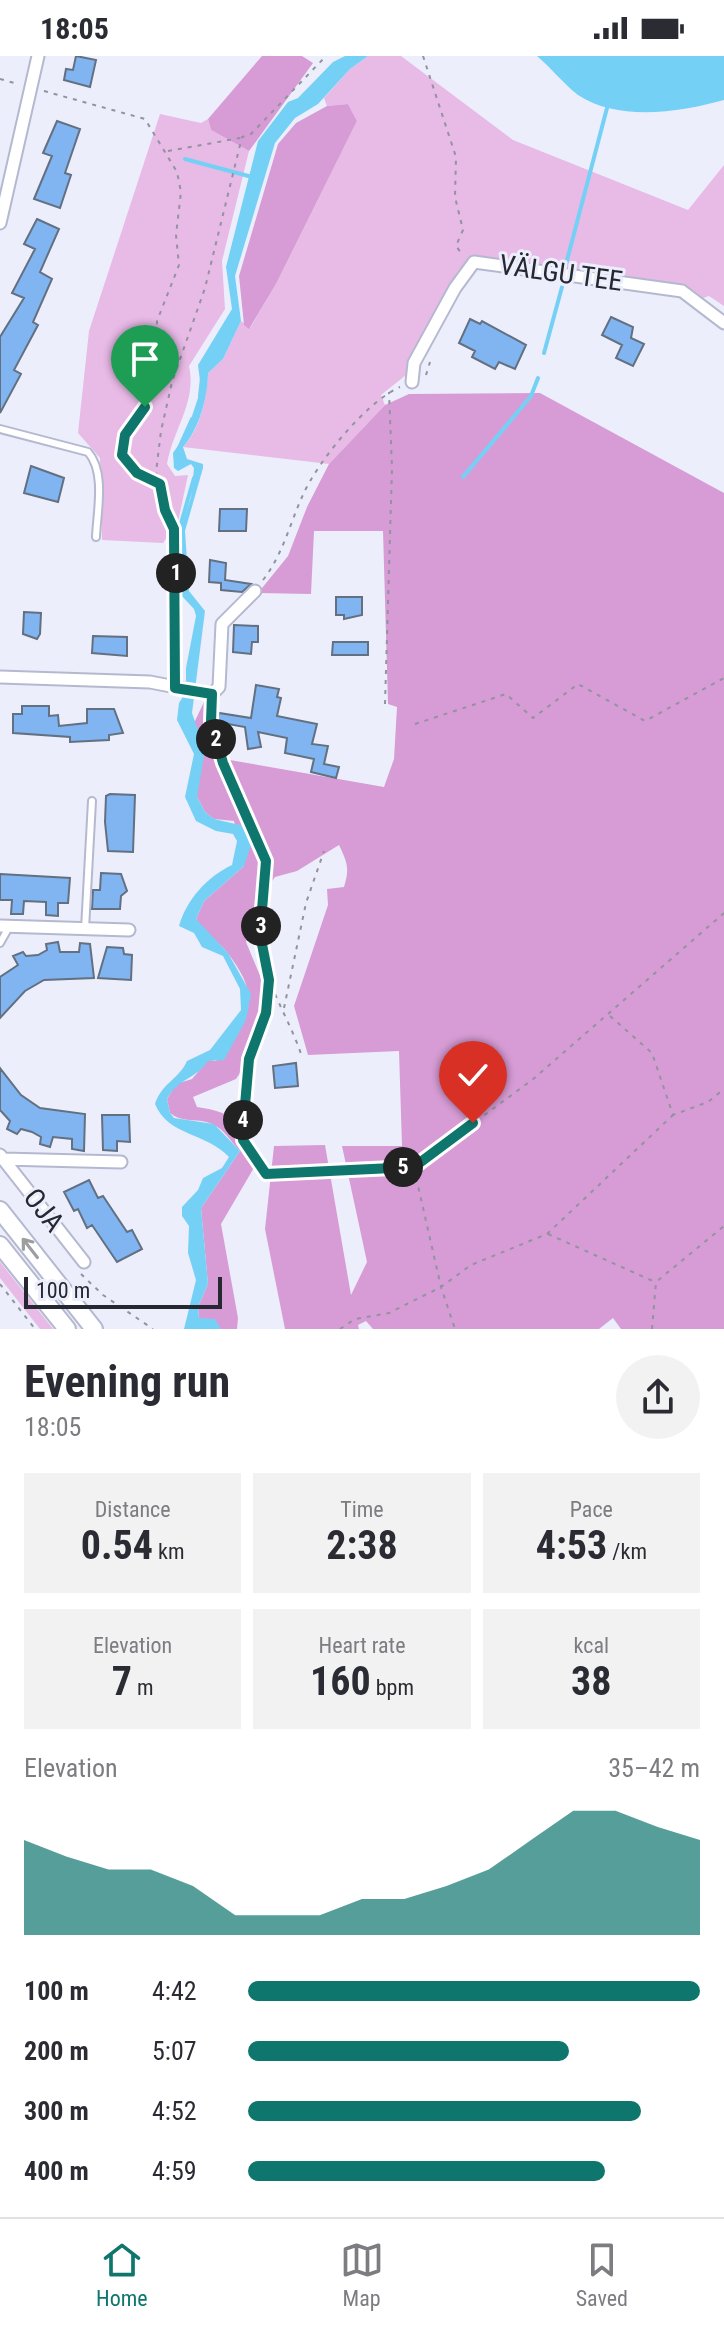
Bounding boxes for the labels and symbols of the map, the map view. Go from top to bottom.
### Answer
street label: VÄLGU TEE [497,248,625,298]
pin [111,325,179,407]
pin: 1 [156,553,196,593]
pin: 2 [196,719,236,759]
pin: 3 [241,906,281,946]
pin [439,1041,507,1123]
pin: 4 [223,1100,263,1140]
pin: 5 [383,1147,423,1187]
street label: OJA [17,1182,71,1238]
one-way arrow [21,1238,38,1259]
scale bar [24,1273,222,1309]

